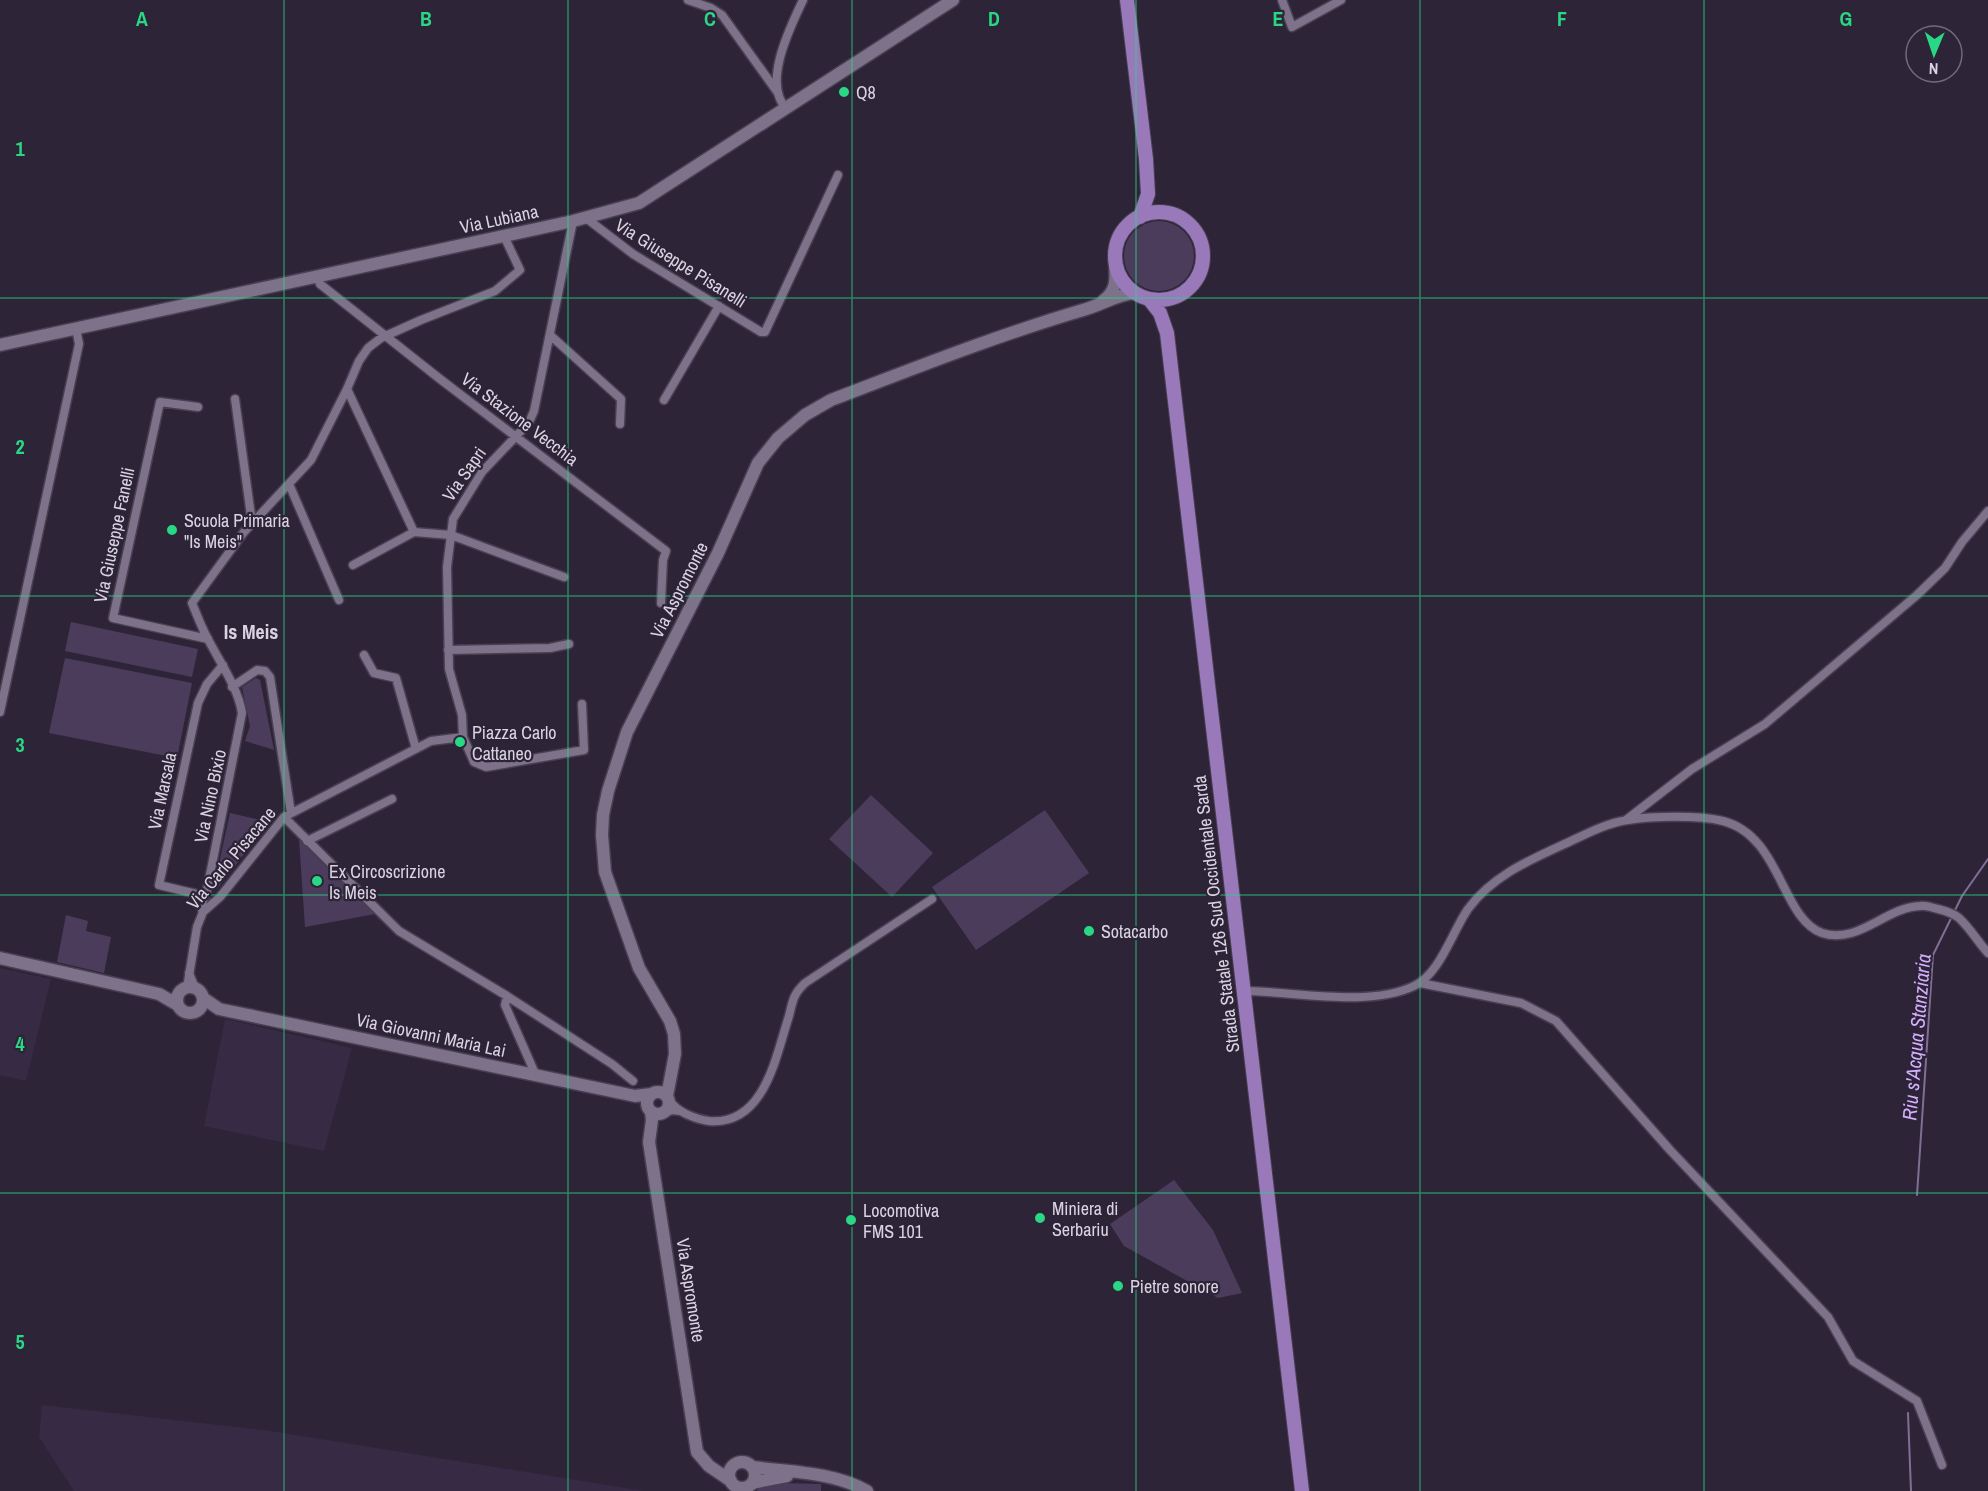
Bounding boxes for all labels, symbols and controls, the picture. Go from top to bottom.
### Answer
text: A [136,5,148,32]
text: B [420,5,432,32]
text: C [704,5,716,32]
text: D [988,5,1000,32]
text: E [1273,5,1284,32]
text: F [1557,5,1567,32]
text: G [1840,5,1852,32]
north arrow [1904,24,1964,84]
text: N [1928,58,1939,80]
place label: Q8 [856,80,876,105]
marker: Q8 [837,85,851,99]
text: 1 [15,135,25,162]
street label: Via Lubiana [458,199,540,239]
street label: Via Giuseppe Pisanelli [610,212,752,314]
street label: Via Stazione Vecchia [456,367,584,471]
text: 2 [15,433,25,460]
street label: Via Sapri [436,442,492,506]
street label: Via Giuseppe Fanelli [87,465,141,605]
place label: Scuola Primaria "Is Meis" [184,508,290,554]
marker: Scuola Primaria "Is Meis" [165,523,179,537]
street label: Via Aspromonte [644,538,714,642]
district label: Is Meis [224,618,278,645]
place label: Piazza Carlo Cattaneo [472,720,557,766]
text: 3 [15,731,25,758]
marker: Piazza Carlo Cattaneo [453,735,467,749]
street label: Via Nino Bixio [188,747,232,845]
street label: Via Marsala [142,750,182,832]
street label: Strada Statale 126 Sud Occidentale Sarda [1187,774,1245,1054]
street label: Via Carlo Pisacane [181,801,281,915]
place label: Ex Circoscrizione Is Meis [329,859,445,905]
marker: Ex Circoscrizione Is Meis [310,874,324,888]
place label: Sotacarbo [1101,919,1168,944]
marker: Sotacarbo [1082,924,1096,938]
water label: Riu s'Acqua Stanziaria [1895,953,1937,1121]
street label: Via Giovanni Maria Lai [354,1007,508,1063]
text: 4 [15,1030,25,1057]
place label: Miniera di Serbariu [1052,1196,1118,1242]
place label: Locomotiva FMS 101 [863,1198,939,1244]
marker: Miniera di Serbariu [1033,1211,1047,1225]
marker: Locomotiva FMS 101 [844,1213,858,1227]
street label: Via Aspromonte [670,1236,712,1344]
place label: Pietre sonore [1130,1274,1219,1299]
marker: Pietre sonore [1111,1279,1125,1293]
text: 5 [15,1328,25,1355]

